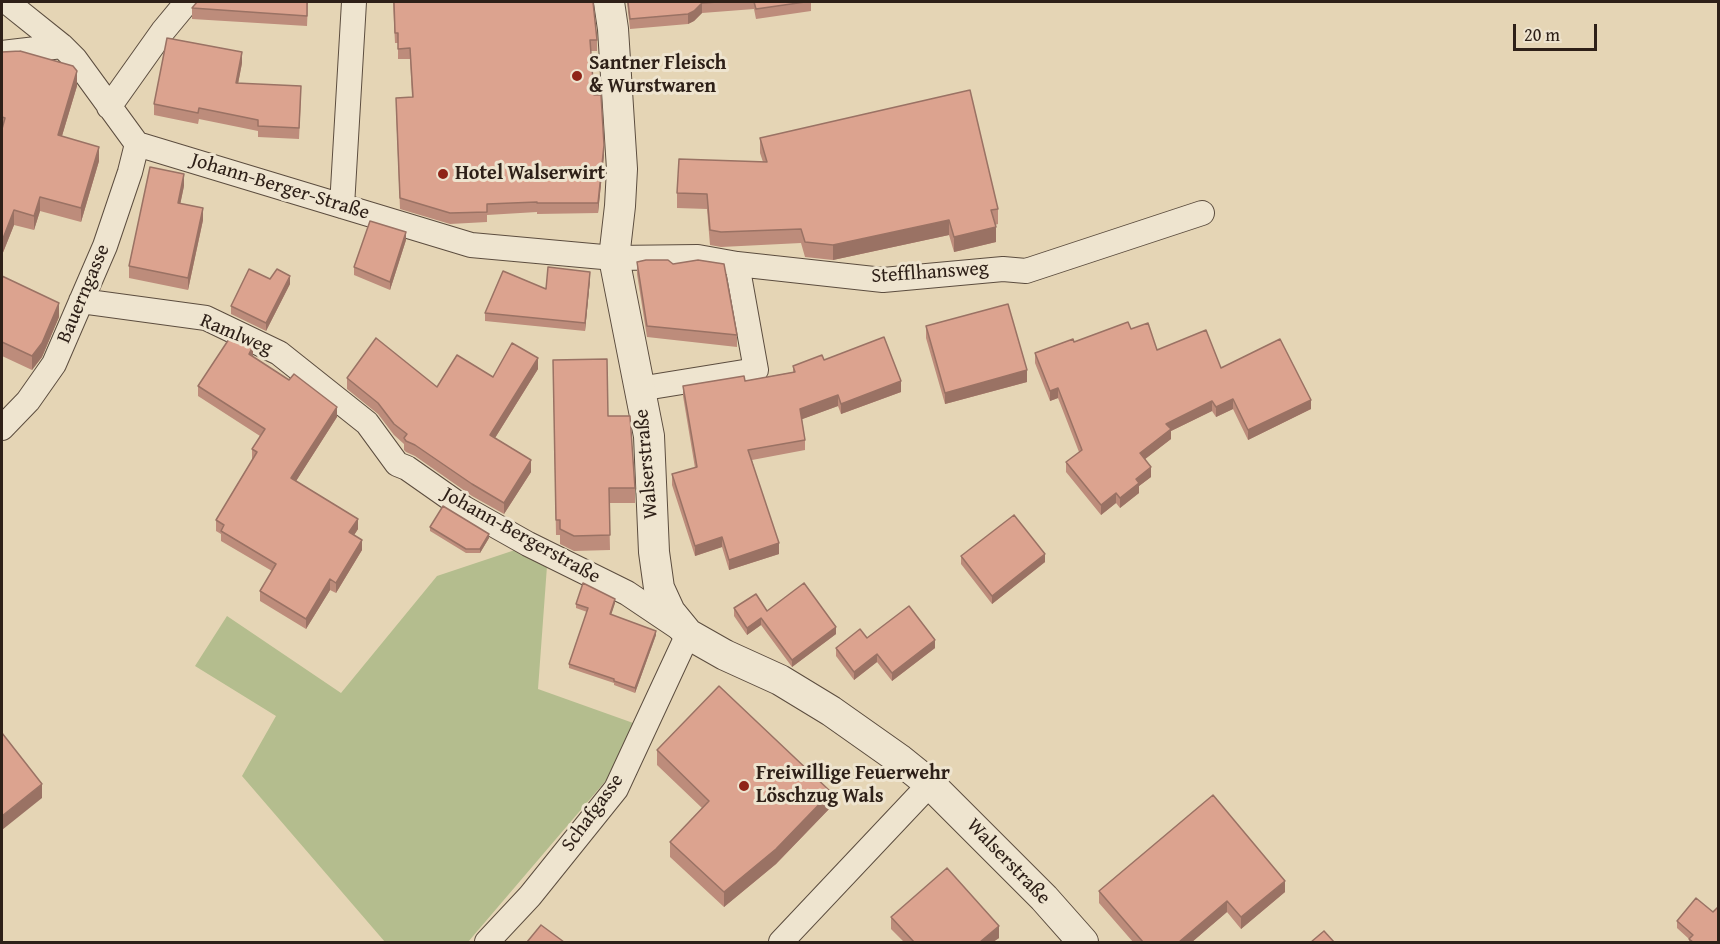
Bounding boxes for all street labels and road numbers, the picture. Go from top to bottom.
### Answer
street label: Johann-Berger-Straße [188,148,372,226]
street label: Bauerngasse [52,241,116,347]
street label: Stefflhansweg [870,257,990,289]
street label: Ramlweg [196,309,276,361]
street label: Walserstraße [630,408,664,520]
street label: Johann-Bergerstraße [438,483,604,589]
street label: Schafgasse [557,770,629,856]
street label: Walserstraße [961,814,1055,910]

